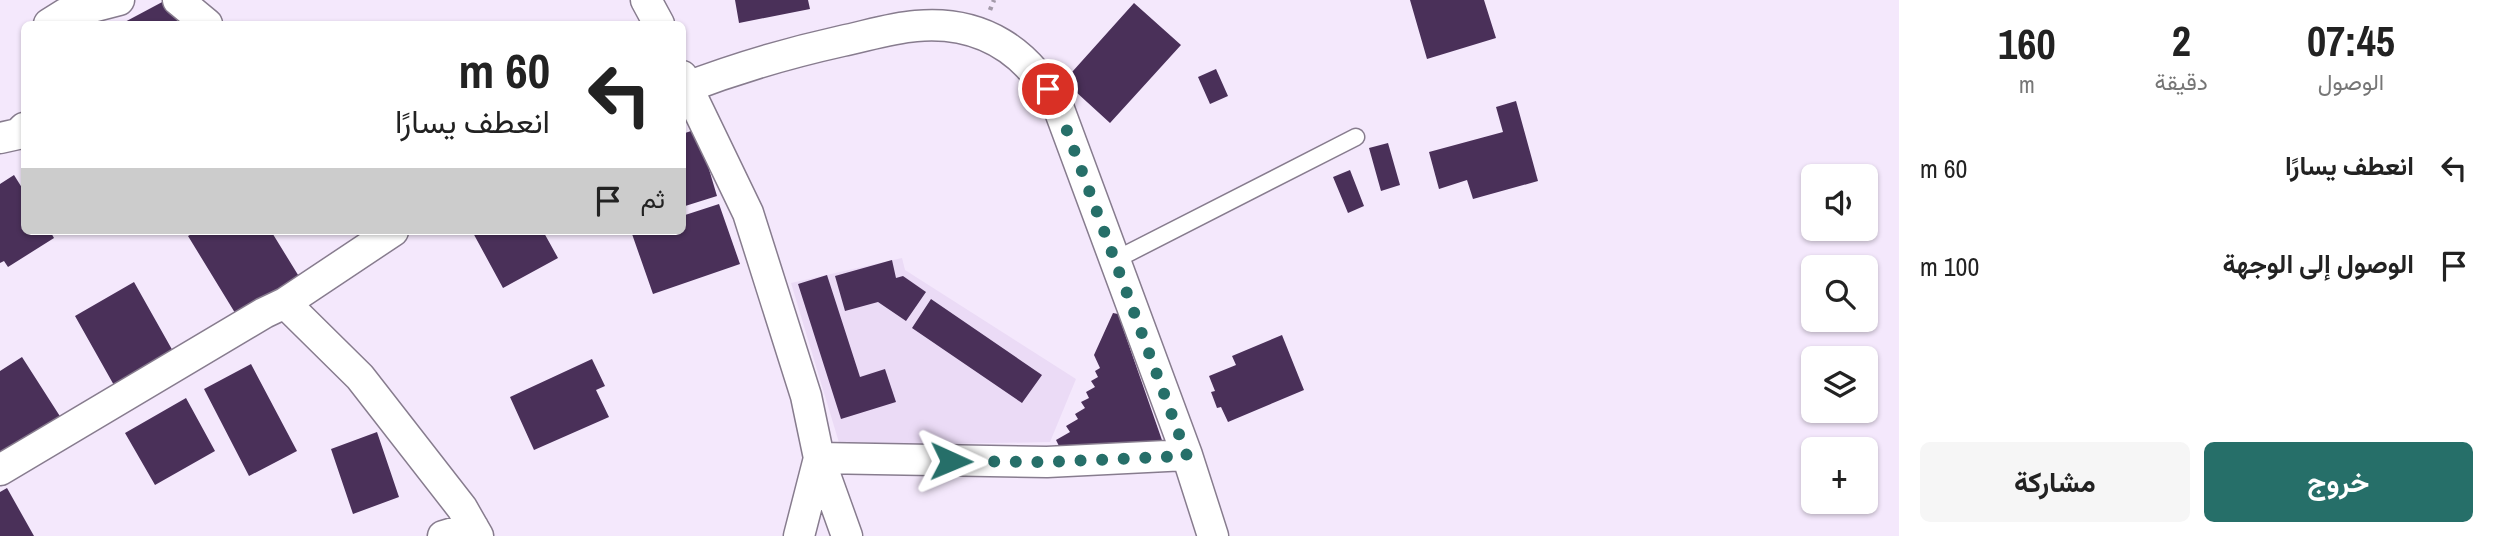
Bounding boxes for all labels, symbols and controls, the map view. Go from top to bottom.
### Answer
text: 2 [2172,13,2191,69]
text: 07:45 [2307,13,2395,69]
text: 160 [1998,16,2056,72]
text: 60 m [458,37,550,103]
icon: left [574,49,665,140]
pin [1018,59,1078,119]
text: دقيقة [2155,66,2208,97]
text: الوصول [2318,66,2384,97]
text: m [2019,69,2035,100]
icon: arrive [1029,70,1067,108]
text: انعطف يسارًا [395,100,550,143]
text: انعطف يسارًا [2285,148,2414,183]
icon: left [2435,149,2473,187]
text: 60 m [1920,151,1967,186]
map controls [1801,164,1878,514]
button: sound [1801,164,1878,241]
text: ثم [641,181,665,216]
icon: arrive [589,182,627,220]
text: الوصول إلى الوجهة [2222,246,2414,281]
icon: arrive [2435,247,2473,285]
text: 100 m [1920,249,1979,284]
button: search [1801,255,1878,332]
button: layers [1801,346,1878,423]
position arrow [914,424,988,498]
button: + [1801,437,1878,514]
button: مشاركة [1920,442,2190,522]
button: خروج [2204,442,2473,522]

